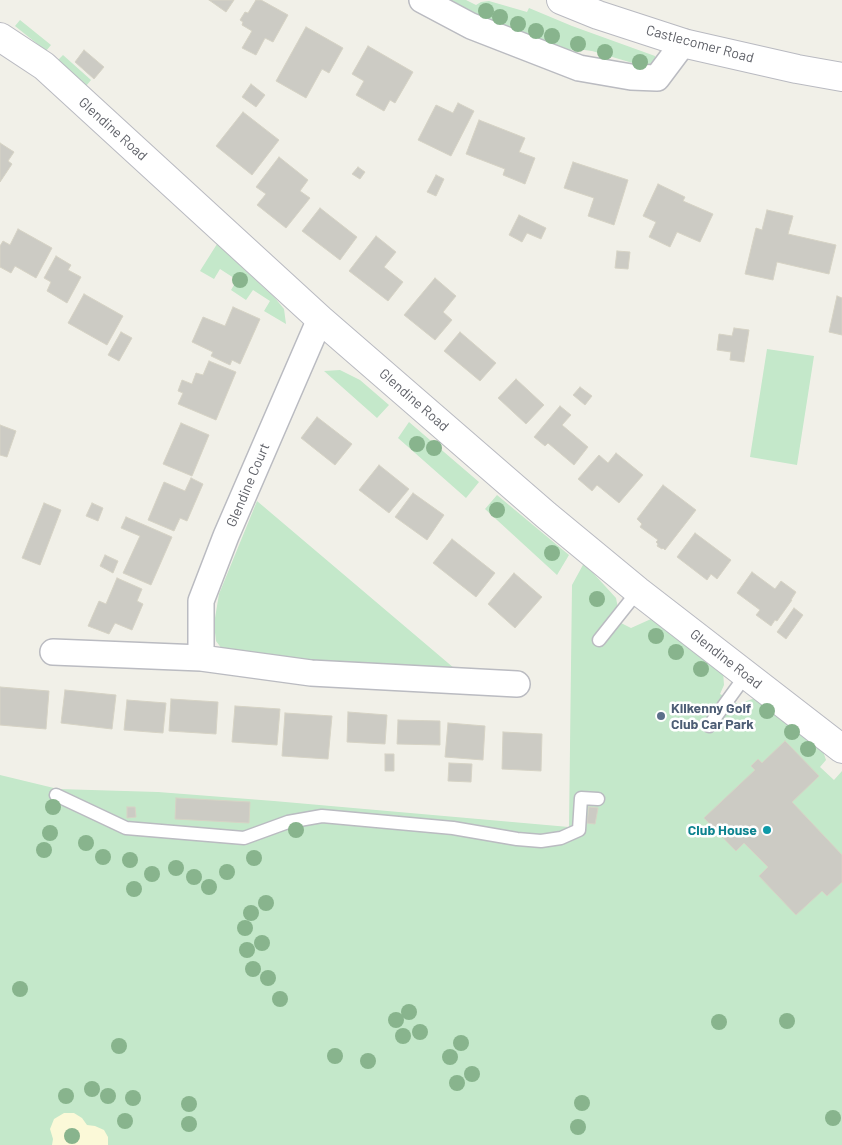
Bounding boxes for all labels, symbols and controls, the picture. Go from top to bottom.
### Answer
street label: Castlecomer Road [644,22,756,66]
street label: Glendine Road [75,94,151,164]
street label: Glendine Road [376,365,452,435]
street label: Glendine Court [223,440,273,530]
street label: Glendine Road [687,626,765,692]
place label: Kilkenny Golf Club Car Park [671,700,754,732]
marker: Kilkenny Golf Club Car Park [655,710,667,722]
place label: Club House [688,822,757,838]
marker: Club House [761,824,773,836]

